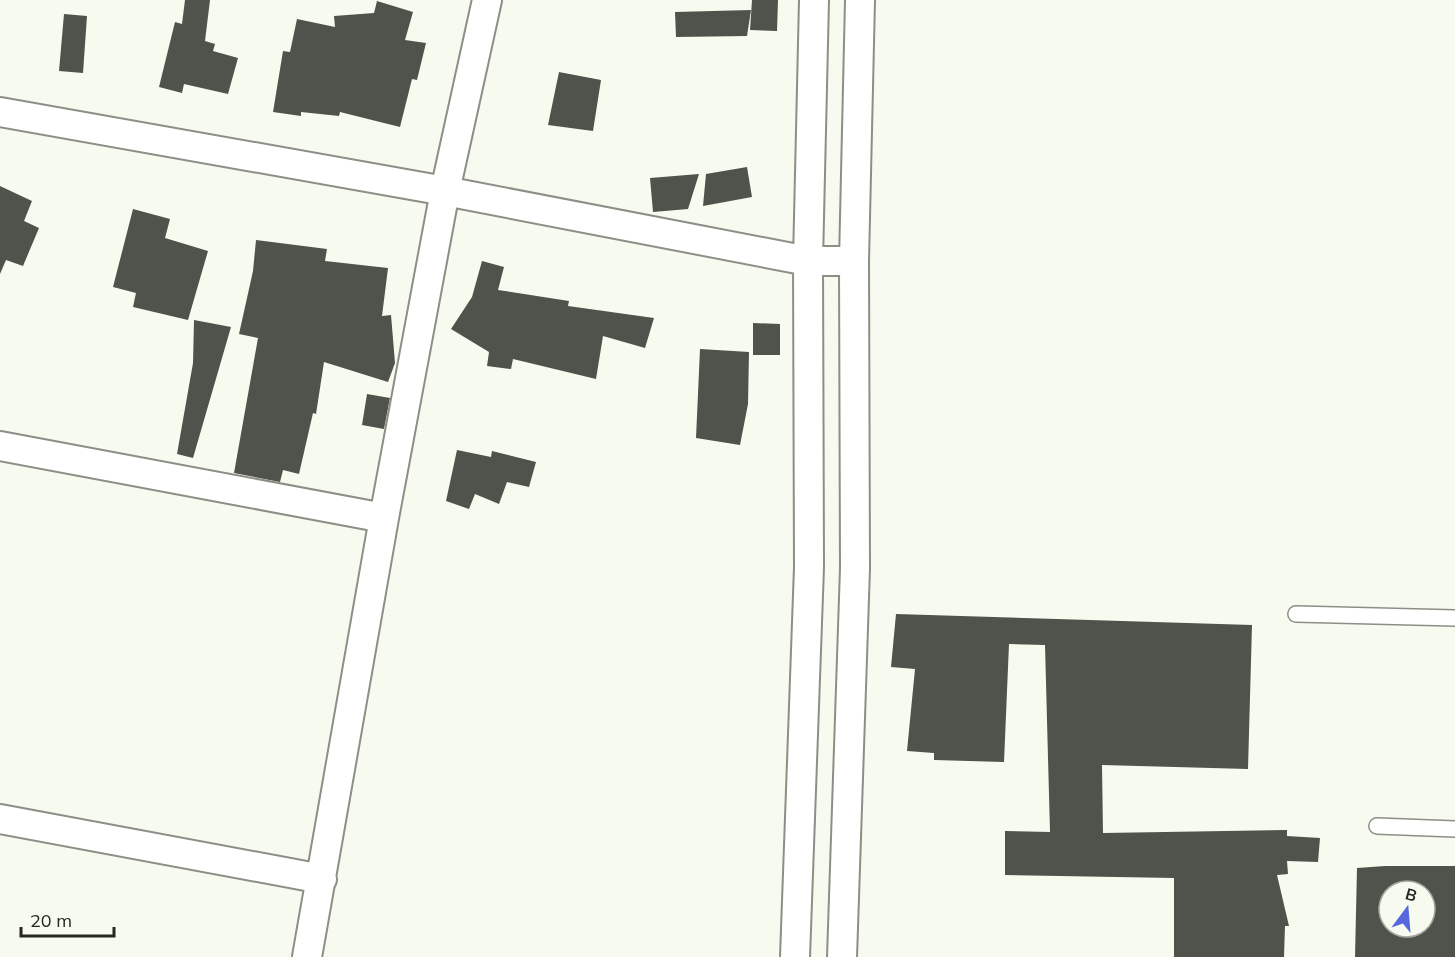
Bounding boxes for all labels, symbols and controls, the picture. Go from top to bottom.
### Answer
north arrow [1377,879,1437,939]
text: B [1403,883,1419,906]
scale bar [21,900,114,938]
text: 20 m [30,909,72,932]

